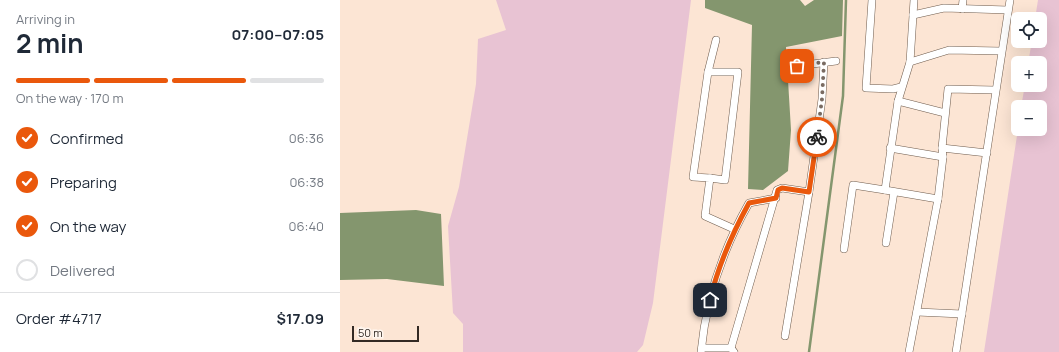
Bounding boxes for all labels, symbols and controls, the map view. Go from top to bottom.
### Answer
text: Arriving in [16,10,75,28]
map controls [1011,12,1047,136]
button: locate [1011,12,1047,48]
text: 07:00–07:05 [231,24,324,45]
text: 2 min [16,25,84,61]
pin [780,49,814,83]
icon: bag [786,55,808,77]
button: + [1011,56,1047,92]
text: On the way · 170 m [16,89,123,107]
button: − [1011,100,1047,136]
courier [797,117,837,157]
icon: bike [806,126,828,148]
icon: check [16,127,38,149]
text: Confirmed [50,128,123,149]
text: 06:36 [289,129,324,147]
icon: check [16,171,38,193]
text: Preparing [50,172,117,193]
text: 06:38 [289,173,324,191]
icon: check [16,215,38,237]
text: On the way [50,216,126,237]
text: 06:40 [289,217,324,235]
text: Delivered [50,260,115,281]
pin [693,283,727,317]
icon: home [699,289,721,311]
text: Order #4717 [16,308,102,329]
text: $17.09 [277,308,324,329]
scale bar [352,324,419,343]
text: 50 m [358,325,383,340]

